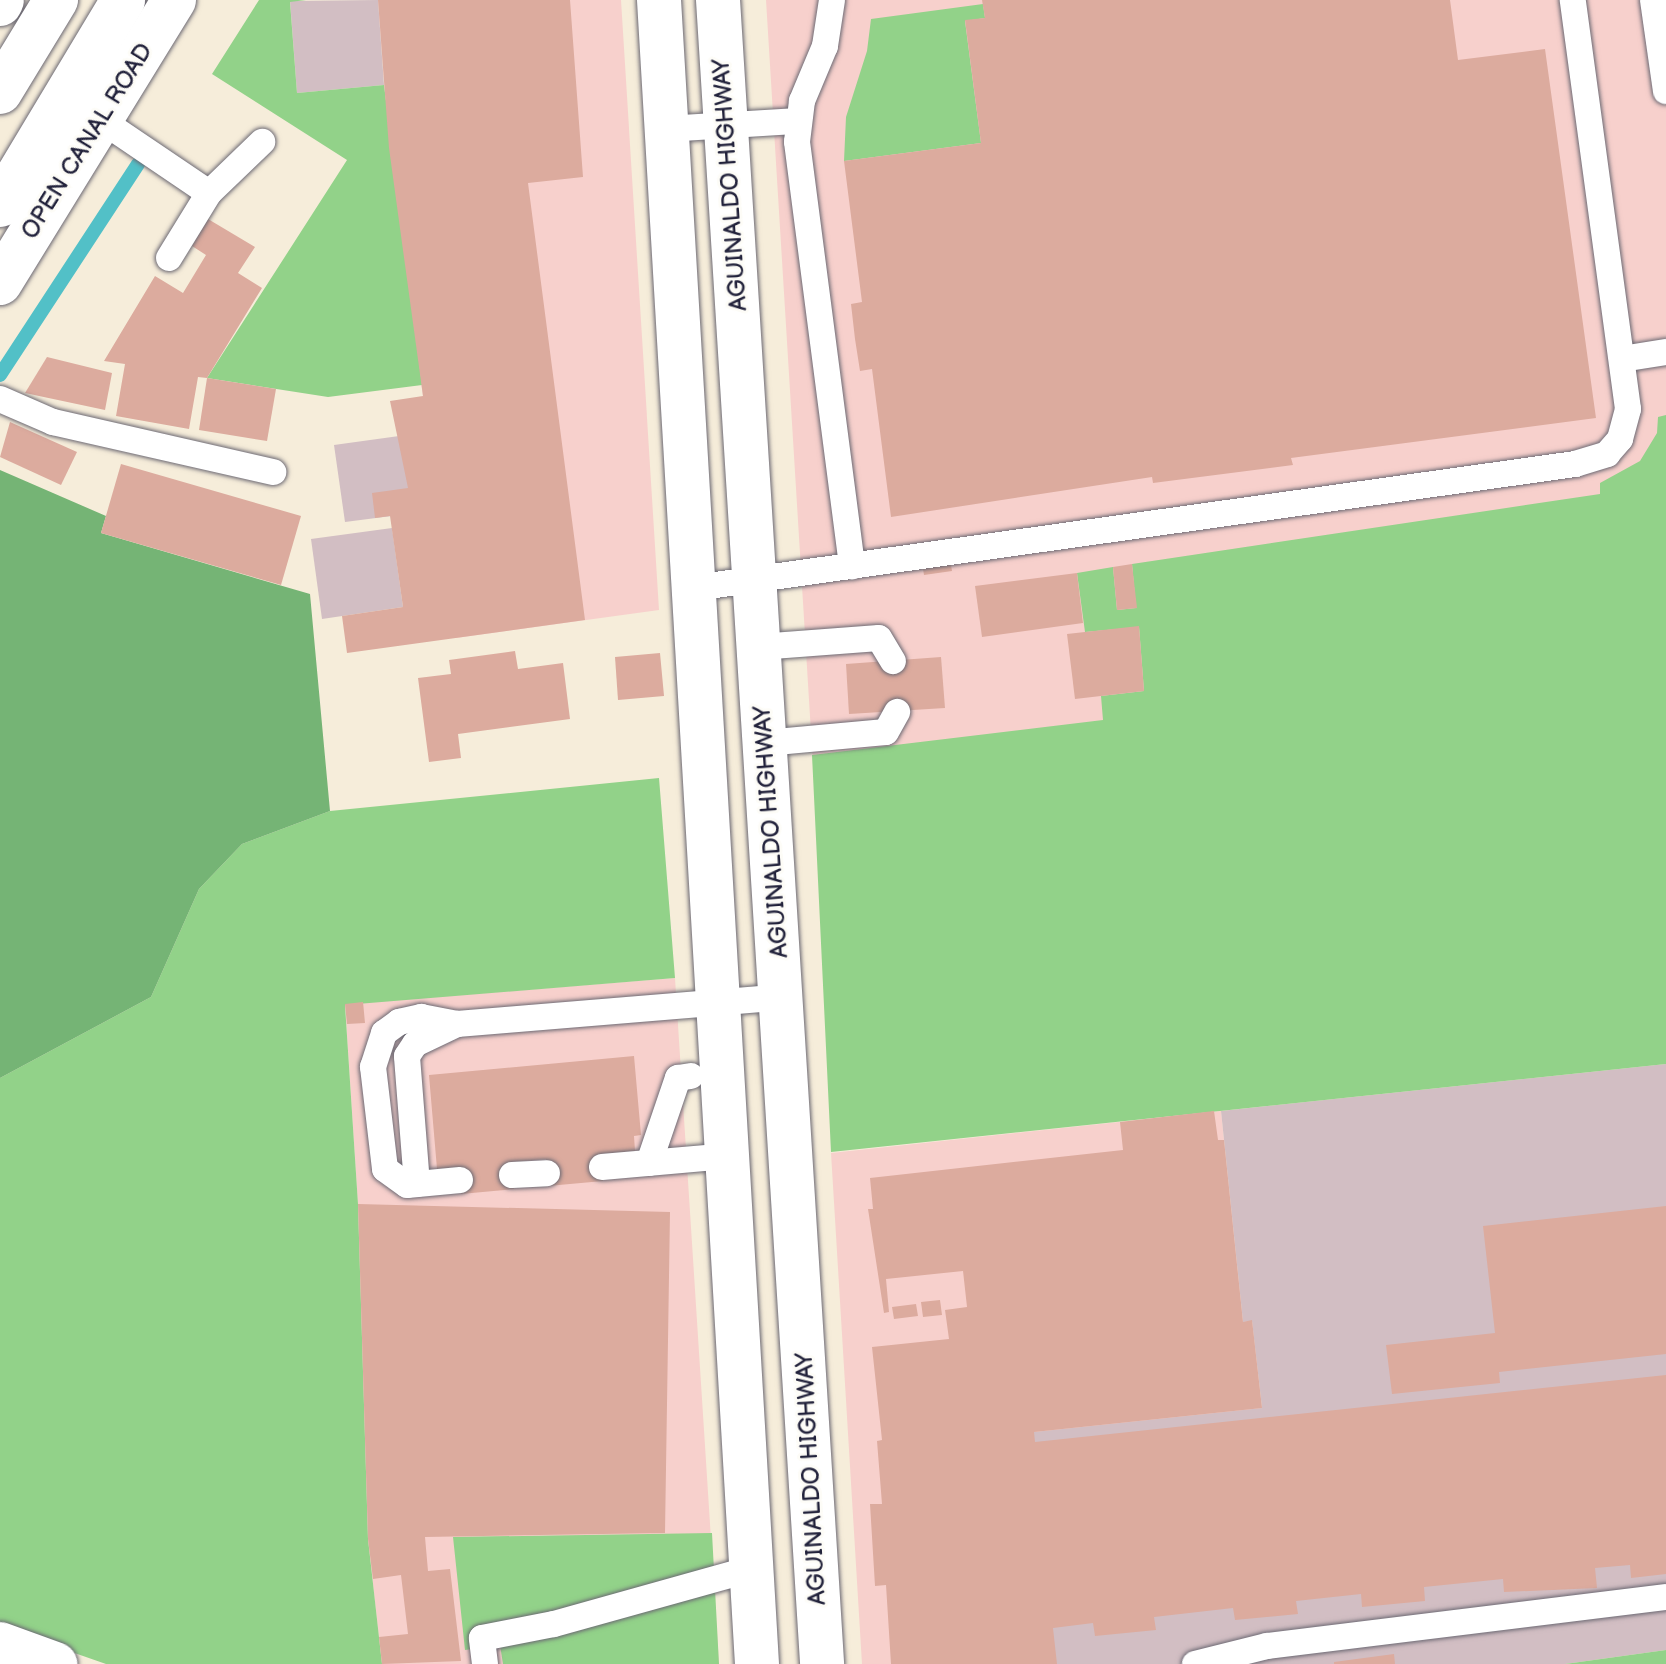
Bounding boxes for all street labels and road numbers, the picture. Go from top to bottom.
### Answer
street label: OPEN CANAL ROAD [15,38,159,244]
street label: AGUINALDO HIGHWAY [707,58,753,312]
street label: AGUINALDO HIGHWAY [748,705,794,959]
street label: AGUINALDO HIGHWAY [790,1352,832,1606]

